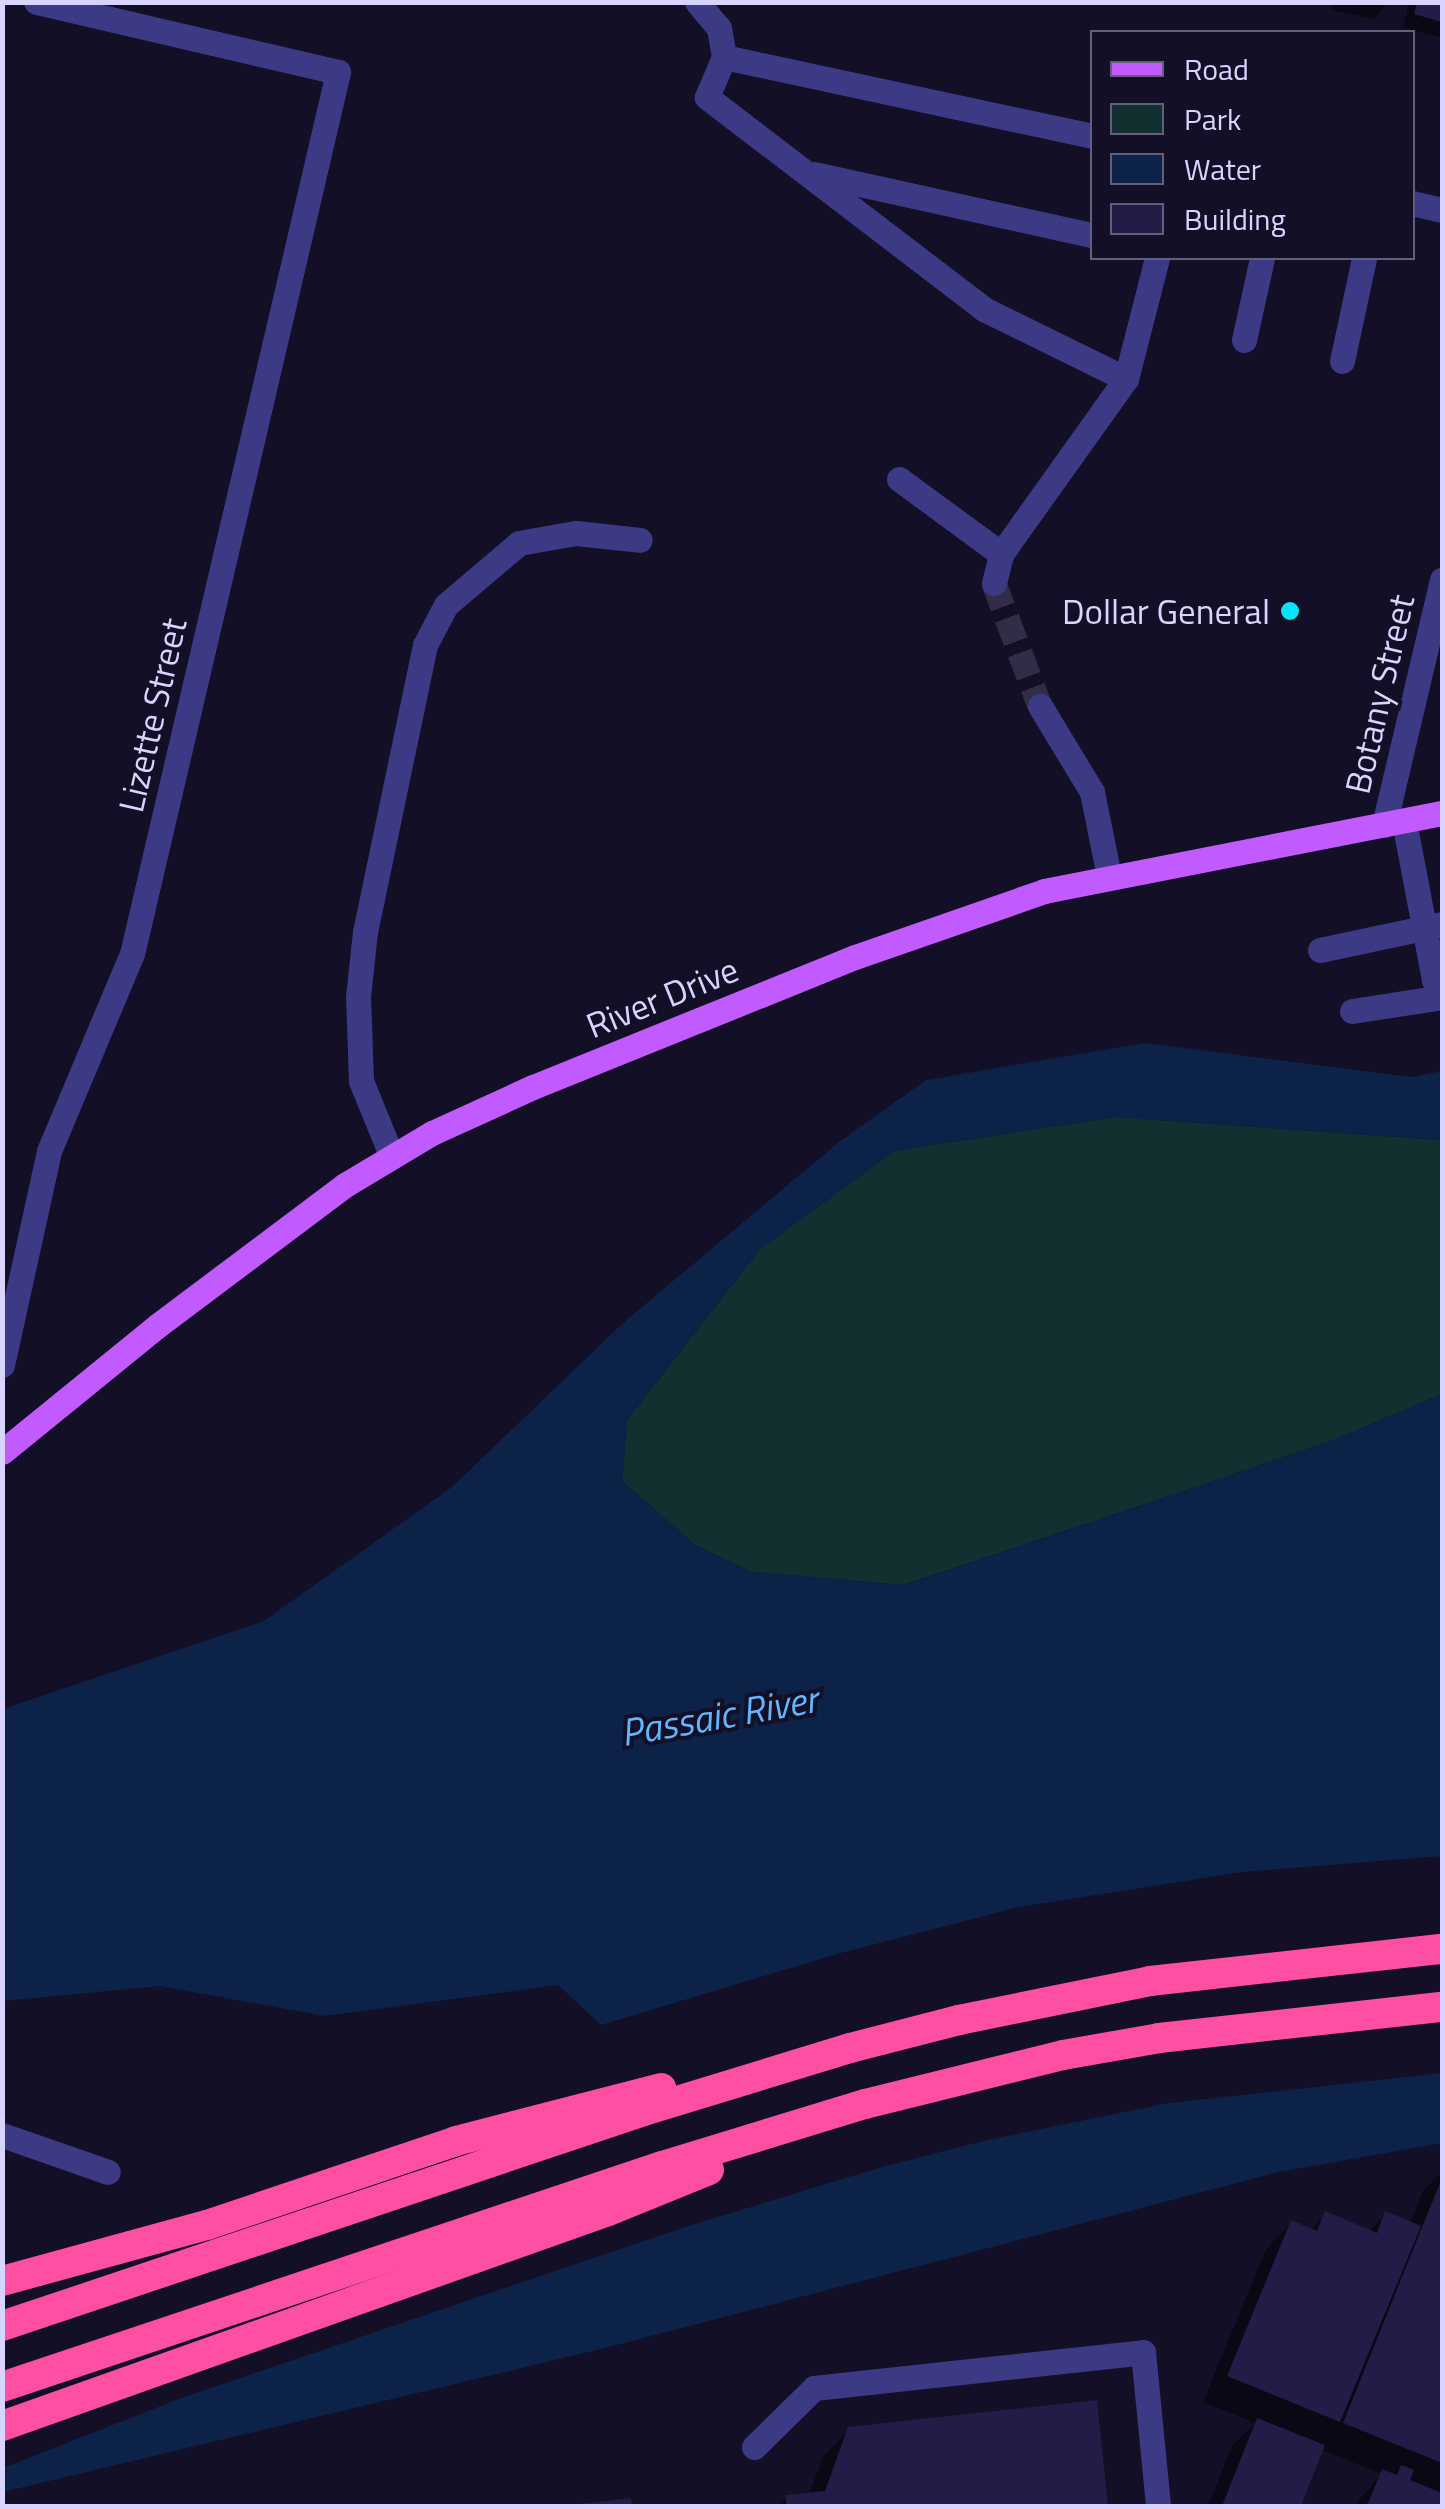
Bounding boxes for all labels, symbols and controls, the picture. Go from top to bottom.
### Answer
legend [1090,30,1415,260]
text: Road [1184,46,1249,92]
text: Park [1184,96,1241,142]
text: Water [1184,146,1261,192]
text: Building [1184,196,1286,242]
place label: Dollar General [1062,590,1270,632]
street label: Botany Street [1336,590,1422,798]
marker: Dollar General [1279,600,1301,622]
street label: Lizette Street [109,614,195,816]
street label: River Drive [580,948,744,1046]
water label: Passaic River [617,1676,821,1756]

